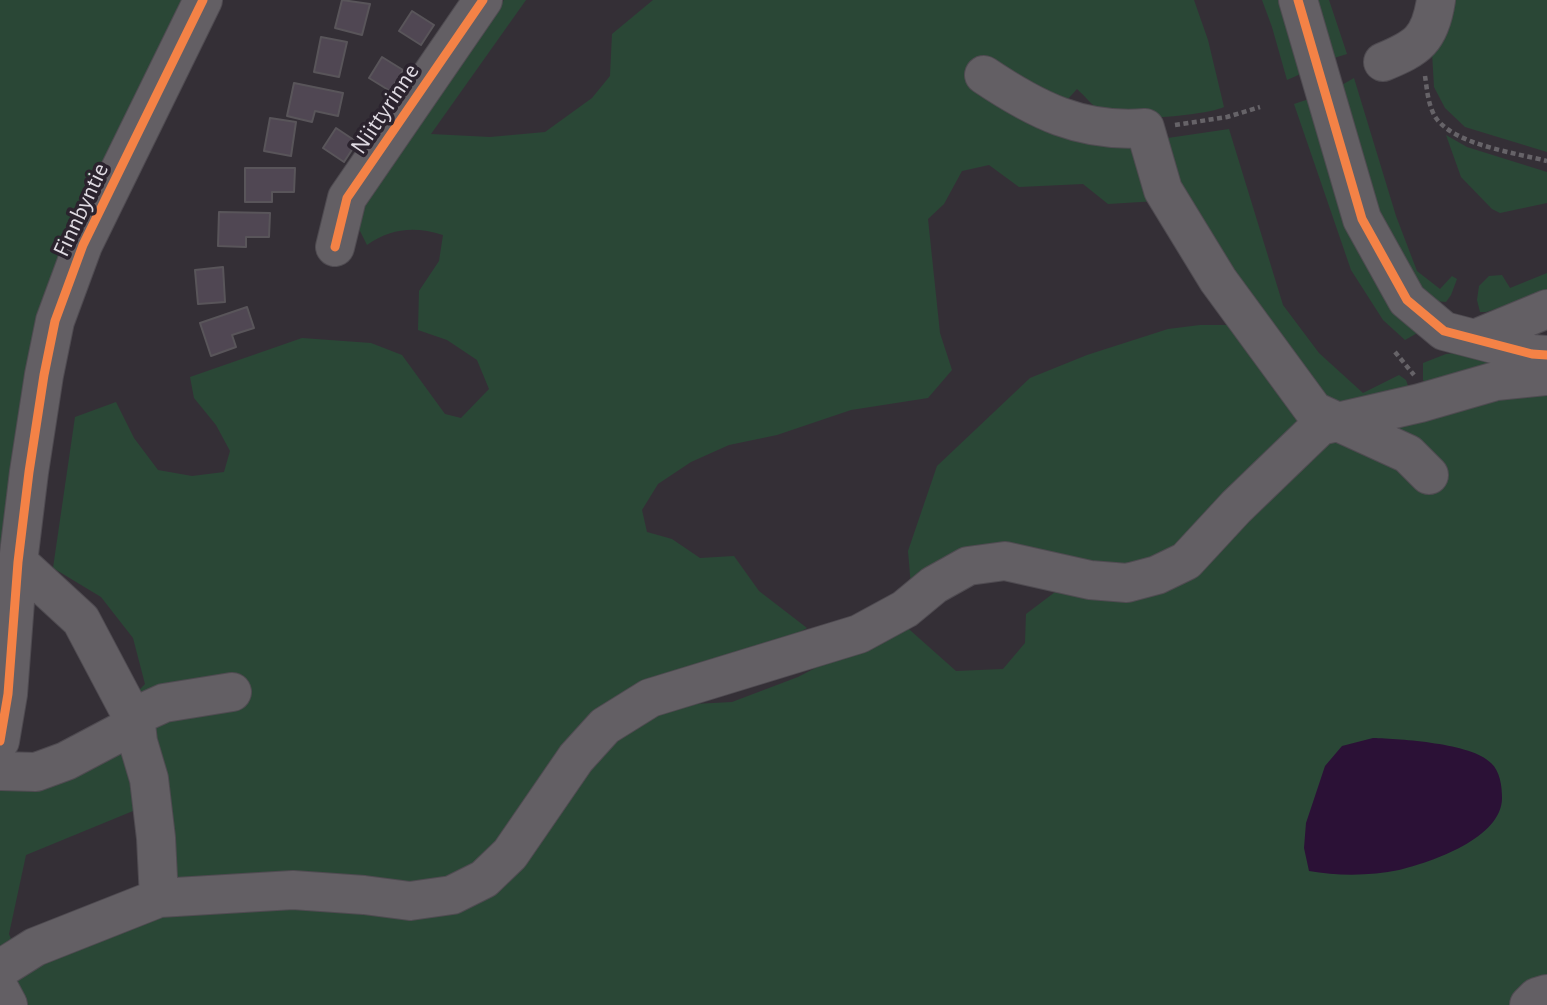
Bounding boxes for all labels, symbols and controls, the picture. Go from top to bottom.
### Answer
street label: Niittyrinne [344,58,426,160]
street label: Finnbyntie [47,159,115,261]

